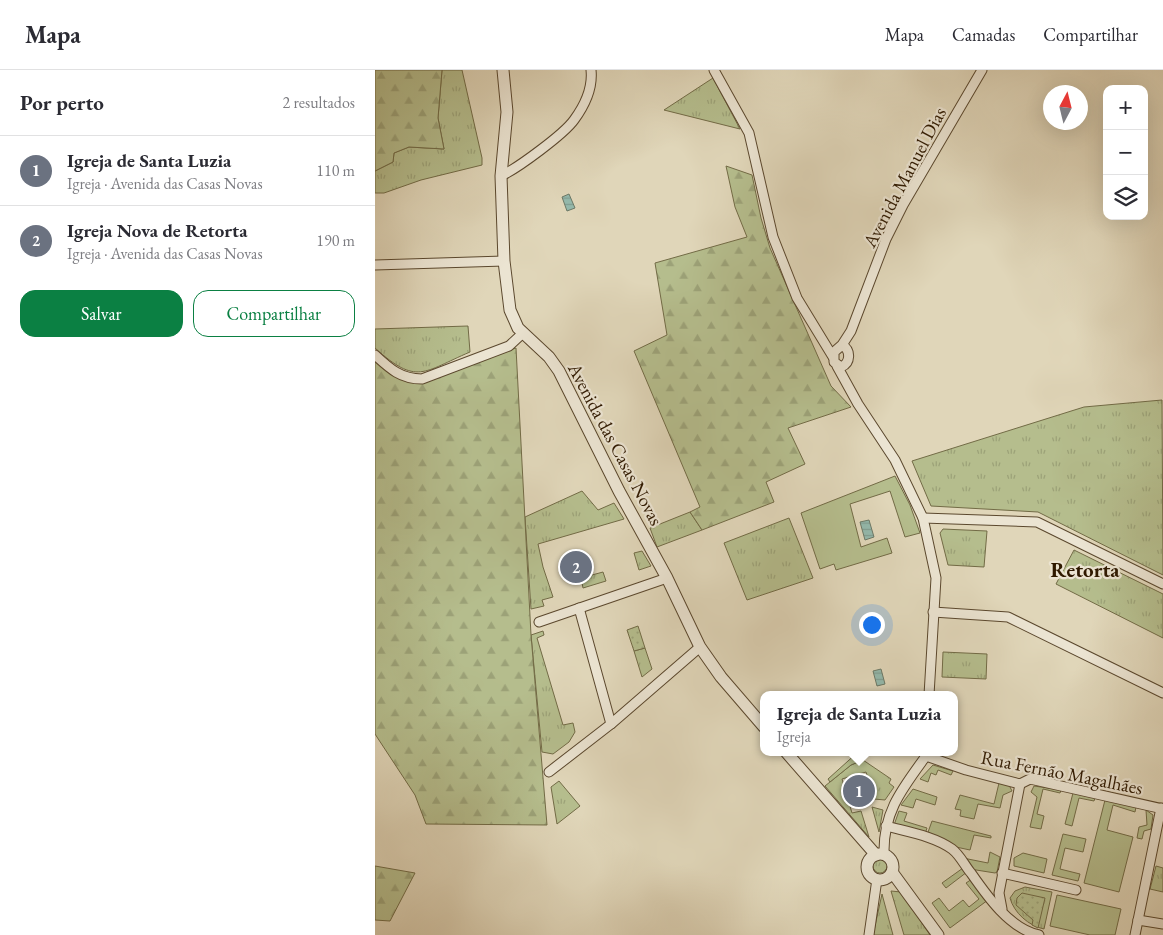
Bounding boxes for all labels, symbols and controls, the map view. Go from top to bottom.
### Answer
text: Mapa [25,19,81,50]
text: Mapa [885,23,924,46]
text: Camadas [952,23,1015,46]
text: Compartilhar [1043,23,1138,46]
north arrow [1043,85,1088,130]
map controls [1103,85,1148,220]
button: + [1103,85,1148,130]
text: Por perto [20,89,104,116]
text: 2 resultados [283,92,355,113]
street label: Avenida Manuel Dias [856,103,952,253]
button: − [1103,130,1148,175]
text: Igreja de Santa Luzia [67,148,231,173]
text: 1 [32,160,40,181]
text: 110 m [316,160,355,181]
text: Igreja · Avenida das Casas Novas [67,173,263,194]
button: layers [1103,175,1148,220]
text: Igreja Nova de Retorta [67,218,248,243]
text: 2 [32,230,40,251]
text: 190 m [316,230,355,251]
text: Igreja · Avenida das Casas Novas [67,243,263,264]
button: Salvar [20,290,183,337]
button: Compartilhar [193,290,355,337]
street label: Avenida das Casas Novas [562,358,669,530]
pin: 2 [560,548,592,586]
district label: Retorta [1051,556,1120,583]
your location [859,612,885,638]
popup [760,691,958,756]
text: Igreja de Santa Luzia [777,701,941,726]
text: Igreja [777,726,811,747]
street label: Rua Fernão Magalhães [979,745,1145,800]
pin: 1 [843,772,875,810]

